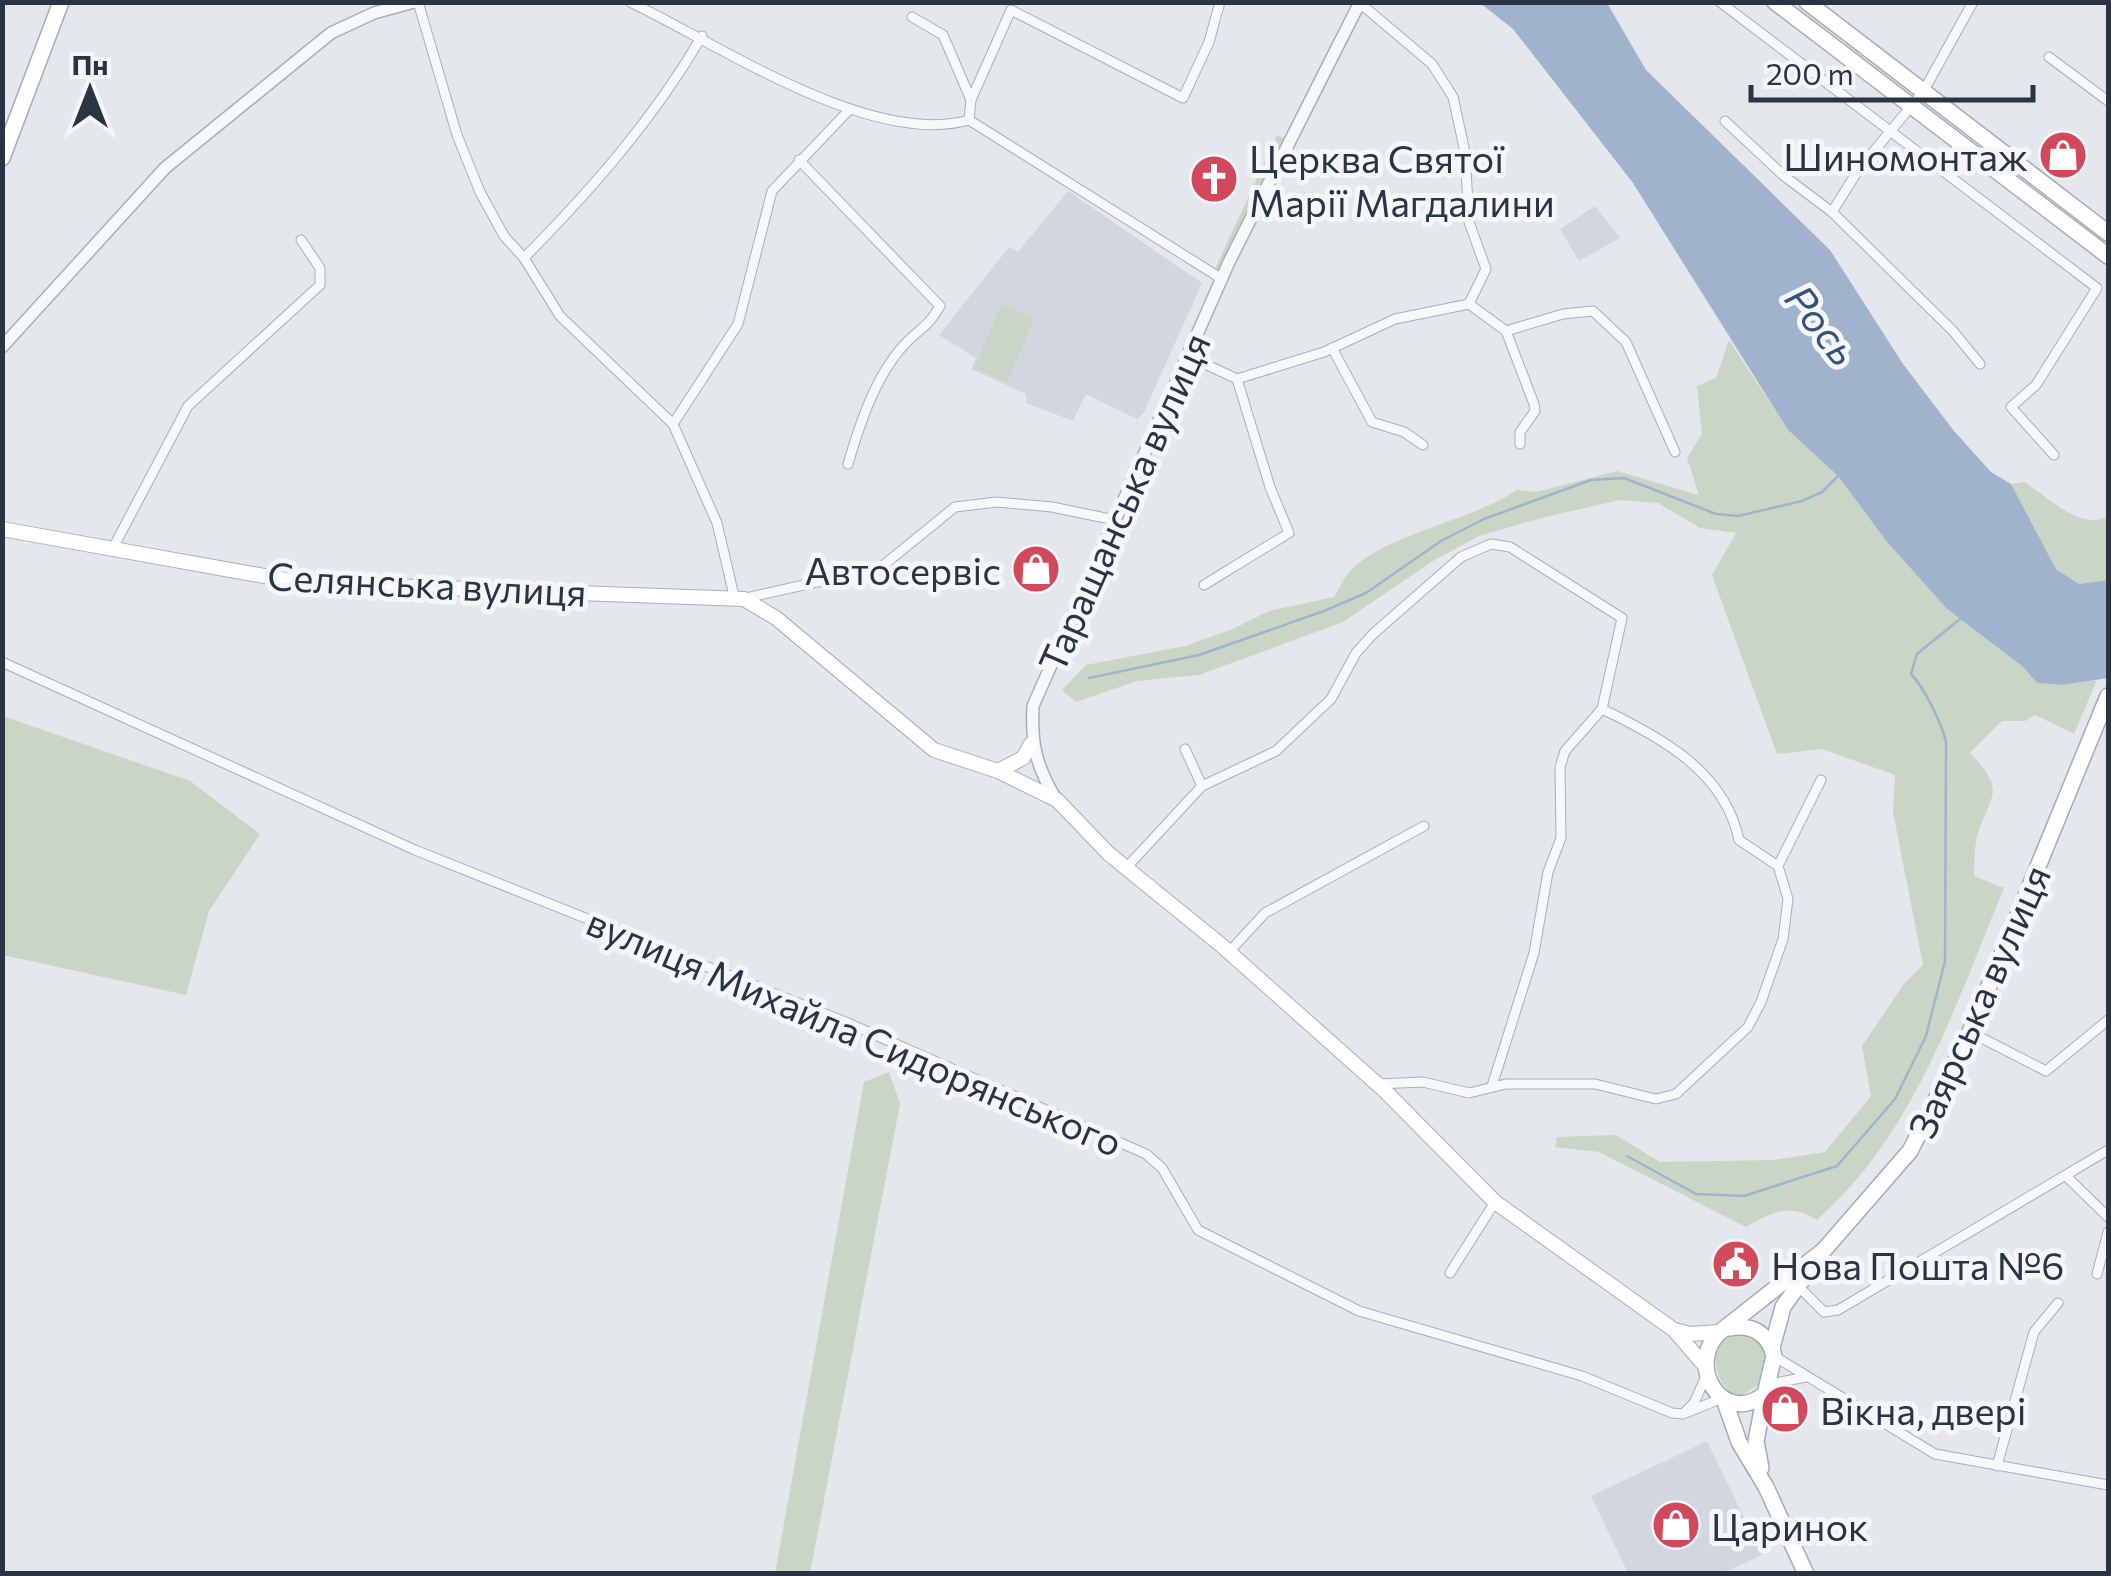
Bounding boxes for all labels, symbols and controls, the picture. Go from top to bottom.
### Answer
north arrow [40,40,140,140]
scale bar [1751,40,2034,102]
text: Пн [71,47,109,81]
text: 200 m [1766,54,1854,91]
shop icon: Шиномонтаж [2037,129,2089,181]
place label: Шиномонтаж [1783,132,2028,179]
place label: Церква Святої Марії Магдалини [1249,134,1555,225]
church icon: Церква Святої Марії Магдалини [1188,153,1240,205]
water label: Рось [1776,274,1870,374]
street label: Таращанська вулиця [1027,325,1219,679]
shop icon: Автосервіс [1010,543,1062,595]
place label: Автосервіс [805,546,1001,593]
street label: Селянська вулиця [266,551,588,615]
street label: Заярська вулиця [1897,857,2059,1145]
street label: вулиця Михайла Сидорянського [580,897,1130,1165]
public building icon: Нова Пошта №6 [1710,1238,1762,1290]
place label: Нова Пошта №6 [1771,1241,2064,1288]
shop icon: Вікна, двері [1759,1383,1811,1435]
place label: Вікна, двері [1820,1386,2026,1433]
shop icon: Царинок [1650,1499,1702,1551]
place label: Царинок [1711,1502,1868,1549]

